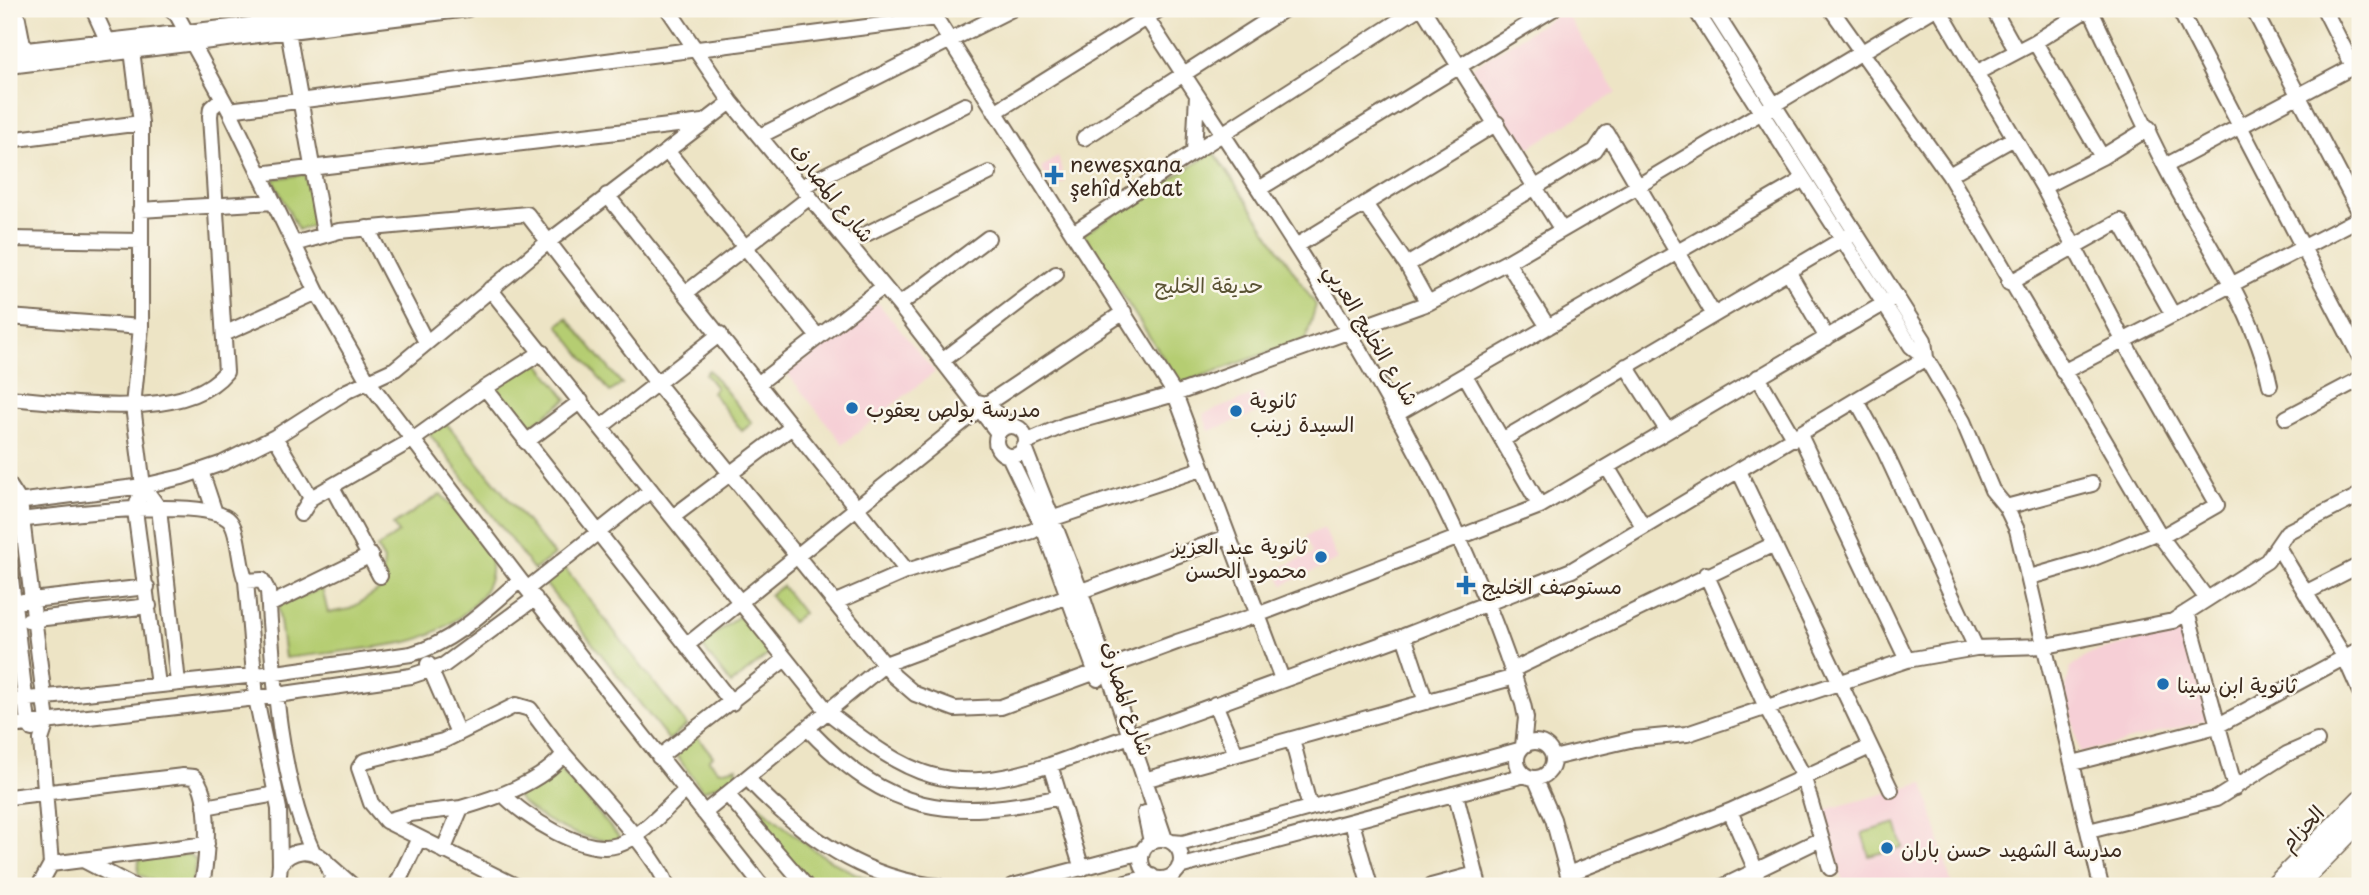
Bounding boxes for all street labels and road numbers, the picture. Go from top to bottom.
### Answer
street label: شارع المصارف [782,135,883,249]
street label: شارع الخليج العربي [1314,257,1428,414]
street label: شارع المصارف [1092,636,1164,760]
street label: الحزام [2271,797,2332,858]

